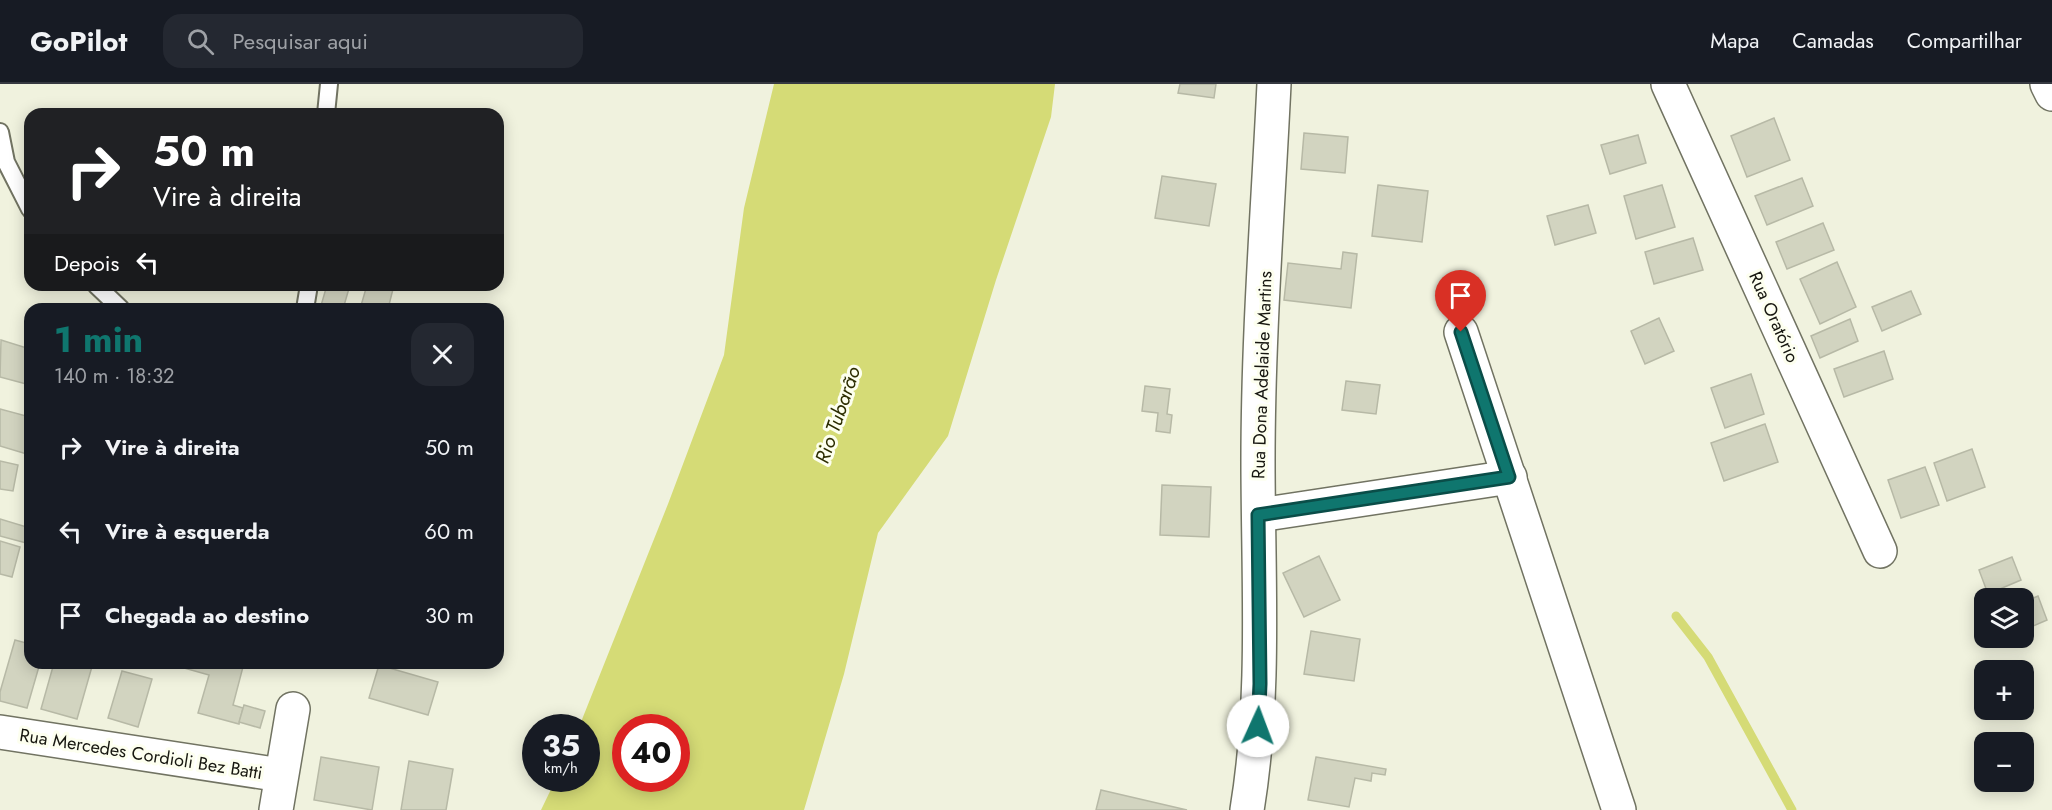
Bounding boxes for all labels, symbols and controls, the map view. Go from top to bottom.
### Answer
search box [163,14,583,68]
text: GoPilot [30,21,127,62]
icon: search [184,25,217,58]
text: Pesquisar aqui [232,25,368,57]
text: Mapa [1710,26,1759,56]
text: Camadas [1792,26,1874,56]
text: Compartilhar [1907,26,2022,56]
text: 50 m [153,121,255,182]
icon: right [54,132,132,210]
text: Vire à direita [153,177,302,216]
icon: left [131,246,164,279]
text: Depois [54,247,119,279]
street label: Rua Oratório [1742,267,1806,367]
pin [1435,270,1486,332]
street label: Rua Dona Adelaide Martins [1245,271,1279,479]
icon: arrive [1444,279,1477,312]
text: 1 min [54,313,143,365]
button: close [411,323,474,386]
text: 140 m · 18:32 [54,362,174,391]
water label: Rio Tubarão [808,362,868,467]
icon: right [54,431,87,464]
text: Vire à direita [105,431,240,463]
text: 50 m [425,431,474,463]
icon: left [54,515,87,548]
text: Vire à esquerda [105,515,270,547]
text: 60 m [424,515,474,547]
map controls [1974,588,2034,792]
button: layers [1974,588,2034,648]
icon: arrive [54,599,87,632]
text: Chegada ao destino [105,599,309,631]
text: 30 m [425,599,474,631]
button: + [1974,660,2034,720]
position arrow [1226,694,1290,758]
speed limit sign: 40 [612,714,690,792]
street label: Rua Mercedes Cordioli Bez Batti [18,722,264,786]
text: 35 [542,724,580,767]
button: − [1974,732,2034,792]
text: km/h [544,757,578,779]

